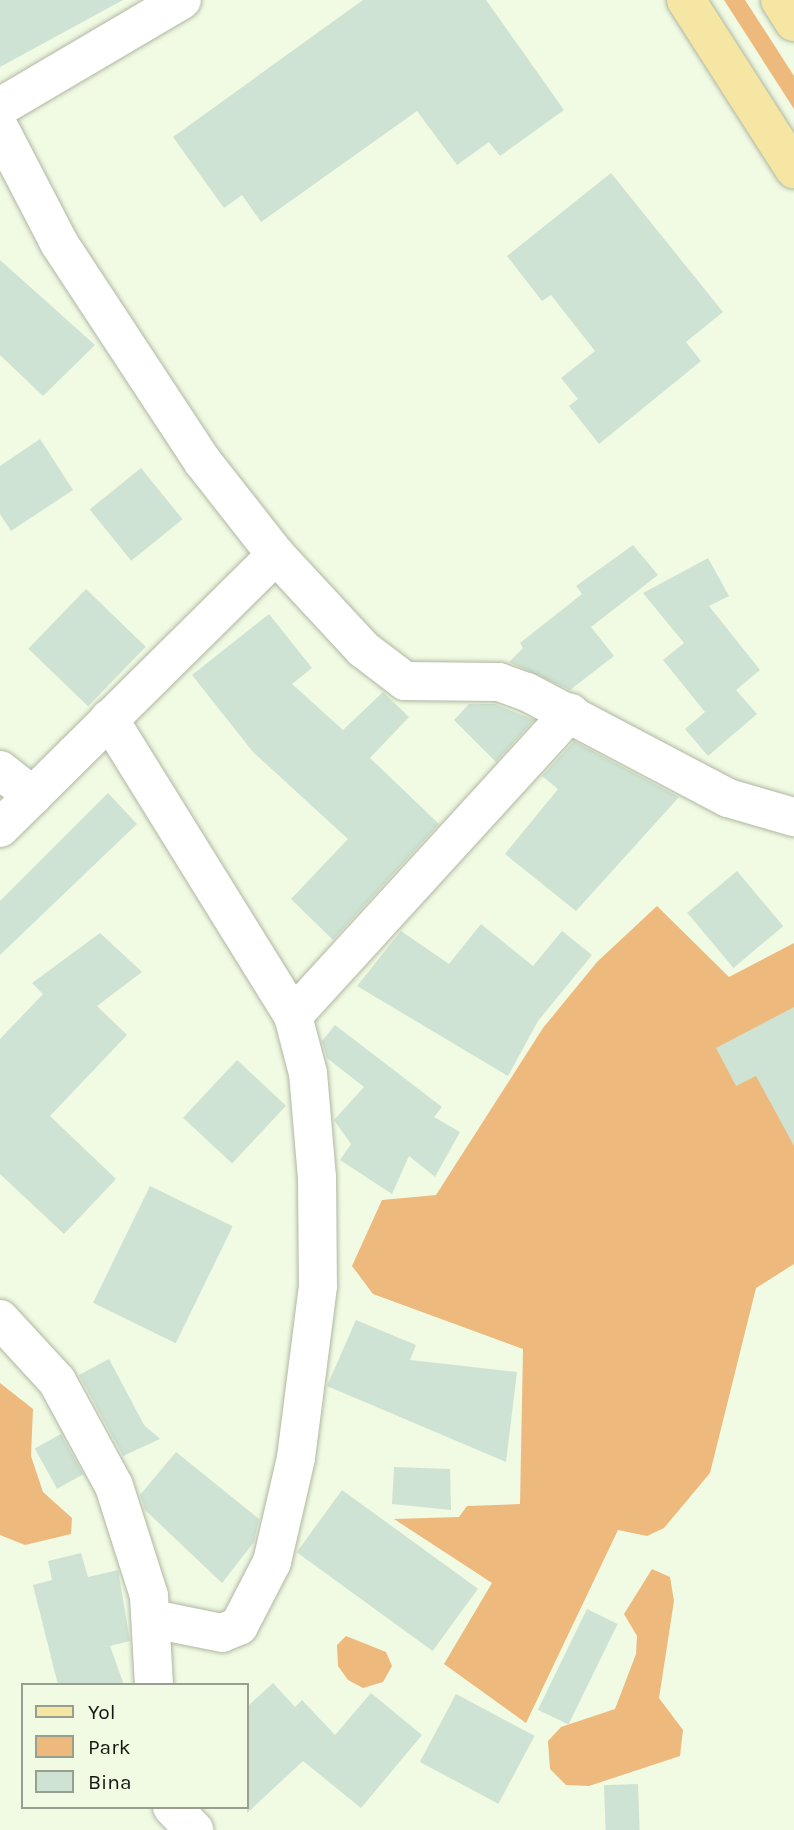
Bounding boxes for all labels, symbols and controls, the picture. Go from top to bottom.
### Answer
legend [21,1683,248,1809]
text: Yol [88,1700,116,1724]
text: Park [88,1735,131,1759]
text: Bina [88,1770,132,1794]

